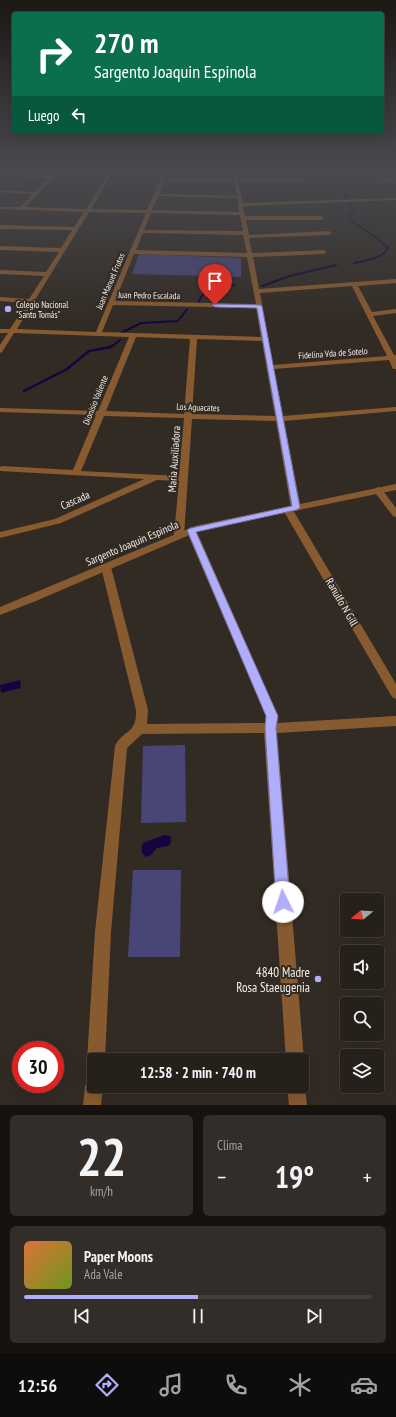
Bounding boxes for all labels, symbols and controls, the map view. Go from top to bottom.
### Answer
text: 270 m [94,24,158,61]
icon: right [28,28,80,80]
text: Sargento Joaquin Espinola [94,60,257,83]
icon: left [68,104,90,126]
text: Luego [28,106,60,125]
street label: Juan Manuel Frutos [93,251,127,312]
pin [198,264,232,305]
icon: arrive [204,270,226,292]
street label: Juan Pedro Escalada [117,289,181,301]
place label: Colegio Nacional "Santo Tomás" [16,299,69,320]
marker: Colegio Nacional "Santo Tomás" [3,304,13,314]
street label: Fidelina Vda de Sotelo [298,345,368,361]
street label: Dionisio Valiente [80,373,110,426]
street label: Los Aguacates [176,401,220,413]
street label: Maria Auxiliadora [165,425,183,493]
street label: Cascada [58,487,92,513]
street label: Sargento Joaquin Espinola [84,517,180,569]
street label: Ranulfo N Gill [323,576,361,629]
position arrow [262,881,304,923]
north arrow [340,893,384,937]
map controls [340,893,384,1093]
button: sound [340,945,384,989]
place label: 4840 Madre Rosa Staeugenia [236,964,310,996]
marker: 4840 Madre Rosa Staeugenia [313,974,323,984]
button: search [340,997,384,1041]
speed limit sign: 30 [12,1041,64,1093]
button: layers [340,1049,384,1093]
text: 12:58 · 2 min · 740 m [140,1063,256,1082]
text: 22 [77,1123,126,1190]
text: Clima [217,1137,242,1154]
text: 19° [275,1157,314,1196]
text: − [217,1163,226,1191]
text: + [363,1163,372,1191]
text: km/h [90,1183,113,1200]
text: Paper Moons [84,1247,153,1266]
text: Ada Vale [84,1266,123,1283]
icon: previous [71,1305,93,1327]
icon: pause [187,1305,209,1327]
icon: next [303,1305,325,1327]
icon: directions [93,1371,121,1399]
icon: music [157,1371,185,1399]
icon: phone [222,1371,250,1399]
icon: climate [286,1371,314,1399]
icon: car [350,1371,378,1399]
text: 12:56 [18,1374,57,1397]

